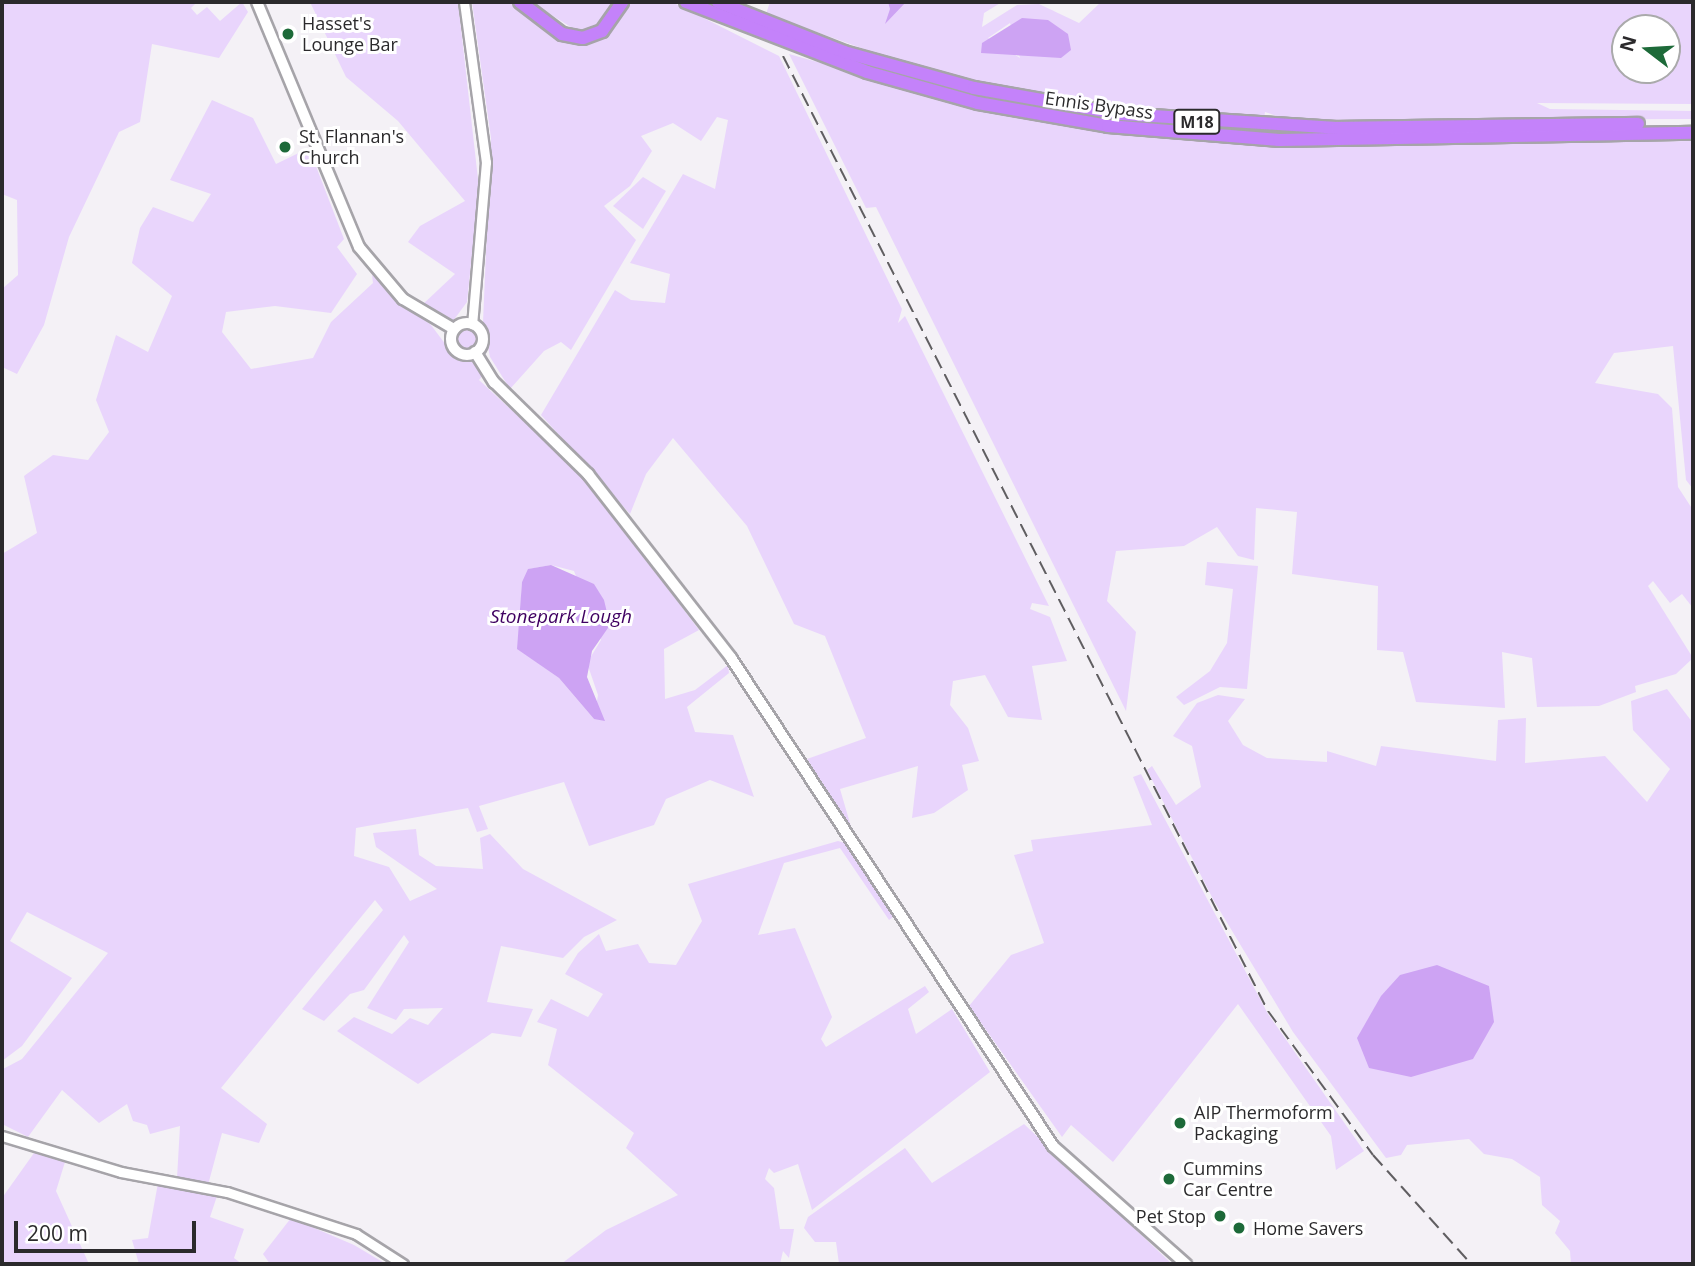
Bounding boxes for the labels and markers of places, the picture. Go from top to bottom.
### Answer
place label: Hasset's Lounge Bar [302,13,398,56]
marker: Hasset's Lounge Bar [280,26,296,42]
place label: St. Flannan's Church [299,126,404,168]
marker: St. Flannan's Church [277,139,293,155]
place label: AIP Thermoform Packaging [1194,1102,1333,1144]
marker: AIP Thermoform Packaging [1172,1115,1188,1131]
place label: Cummins Car Centre [1183,1158,1273,1200]
marker: Cummins Car Centre [1161,1171,1177,1187]
place label: Pet Stop [1136,1205,1206,1227]
marker: Pet Stop [1212,1208,1228,1224]
place label: Home Savers [1253,1217,1363,1239]
marker: Home Savers [1231,1220,1247,1236]

